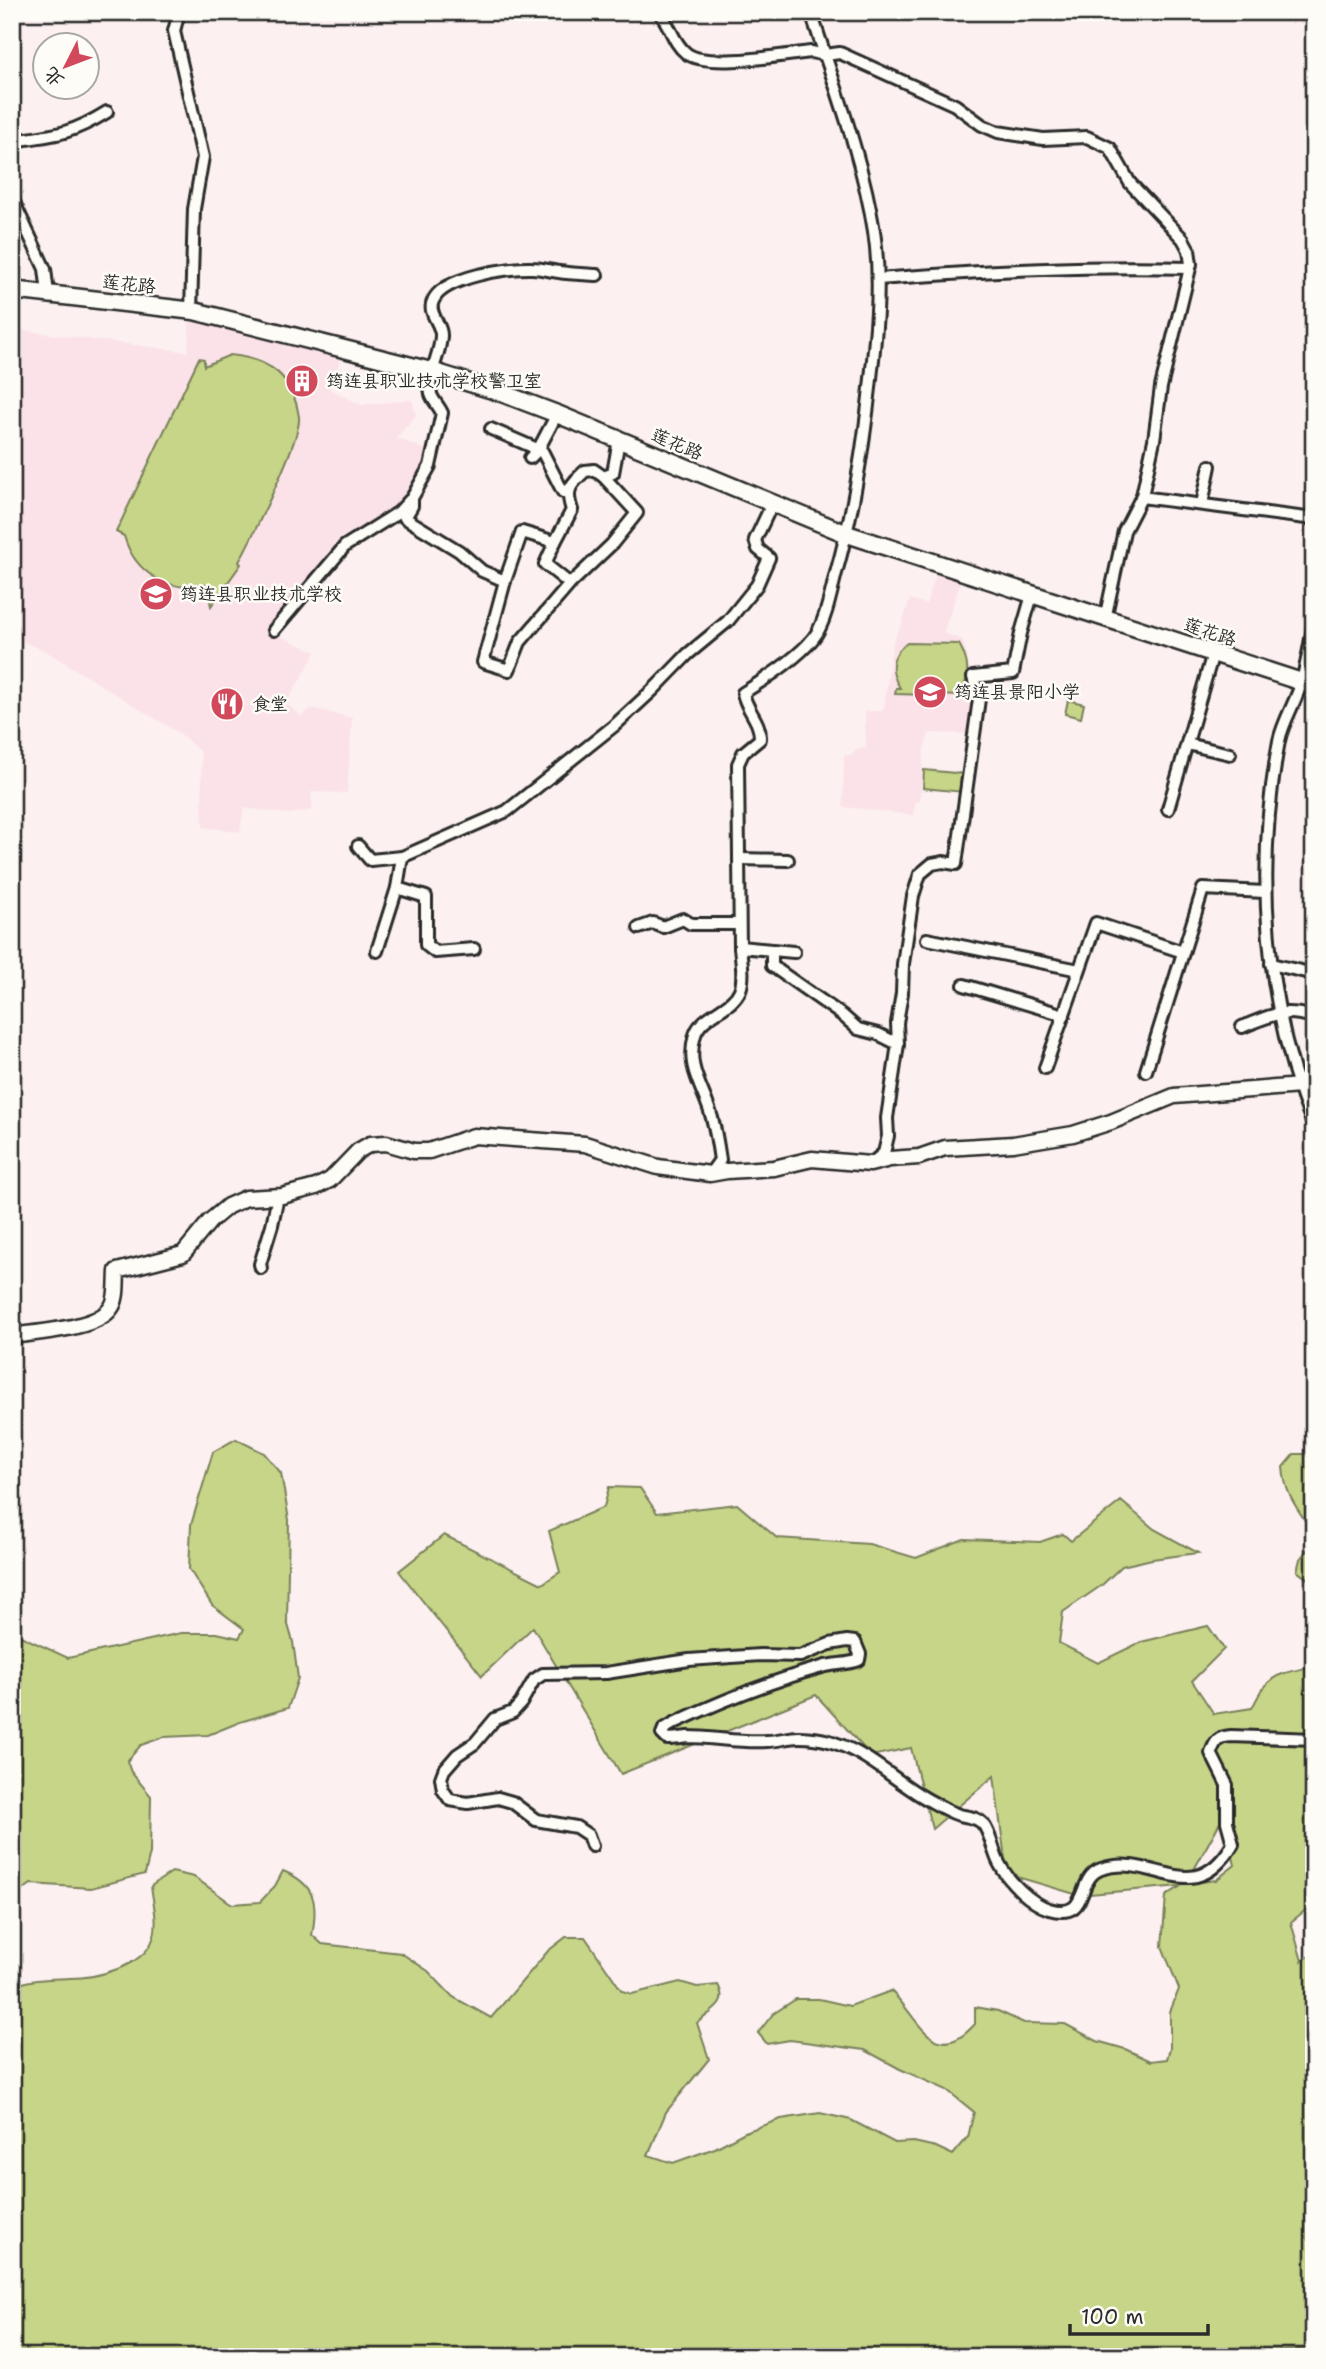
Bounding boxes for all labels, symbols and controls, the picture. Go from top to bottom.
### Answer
north arrow [32,32,102,102]
text: 北 [38,62,69,92]
street label: 莲花路 [101,269,157,299]
building icon: 筠连县职业技术学校警卫室 [283,362,321,400]
place label: 筠连县职业技术学校警卫室 [326,369,542,393]
street label: 莲花路 [647,422,707,466]
school or university icon: 筠连县职业技术学校 [137,575,175,613]
place label: 筠连县职业技术学校 [180,582,342,606]
street label: 莲花路 [1181,612,1239,652]
school or university icon: 筠连县景阳小学 [911,673,949,711]
place label: 筠连县景阳小学 [954,680,1080,704]
restaurant icon: 食堂 [208,685,246,723]
place label: 食堂 [252,692,288,716]
scale bar [1070,2292,1209,2336]
text: 100 m [1081,2303,1144,2331]

